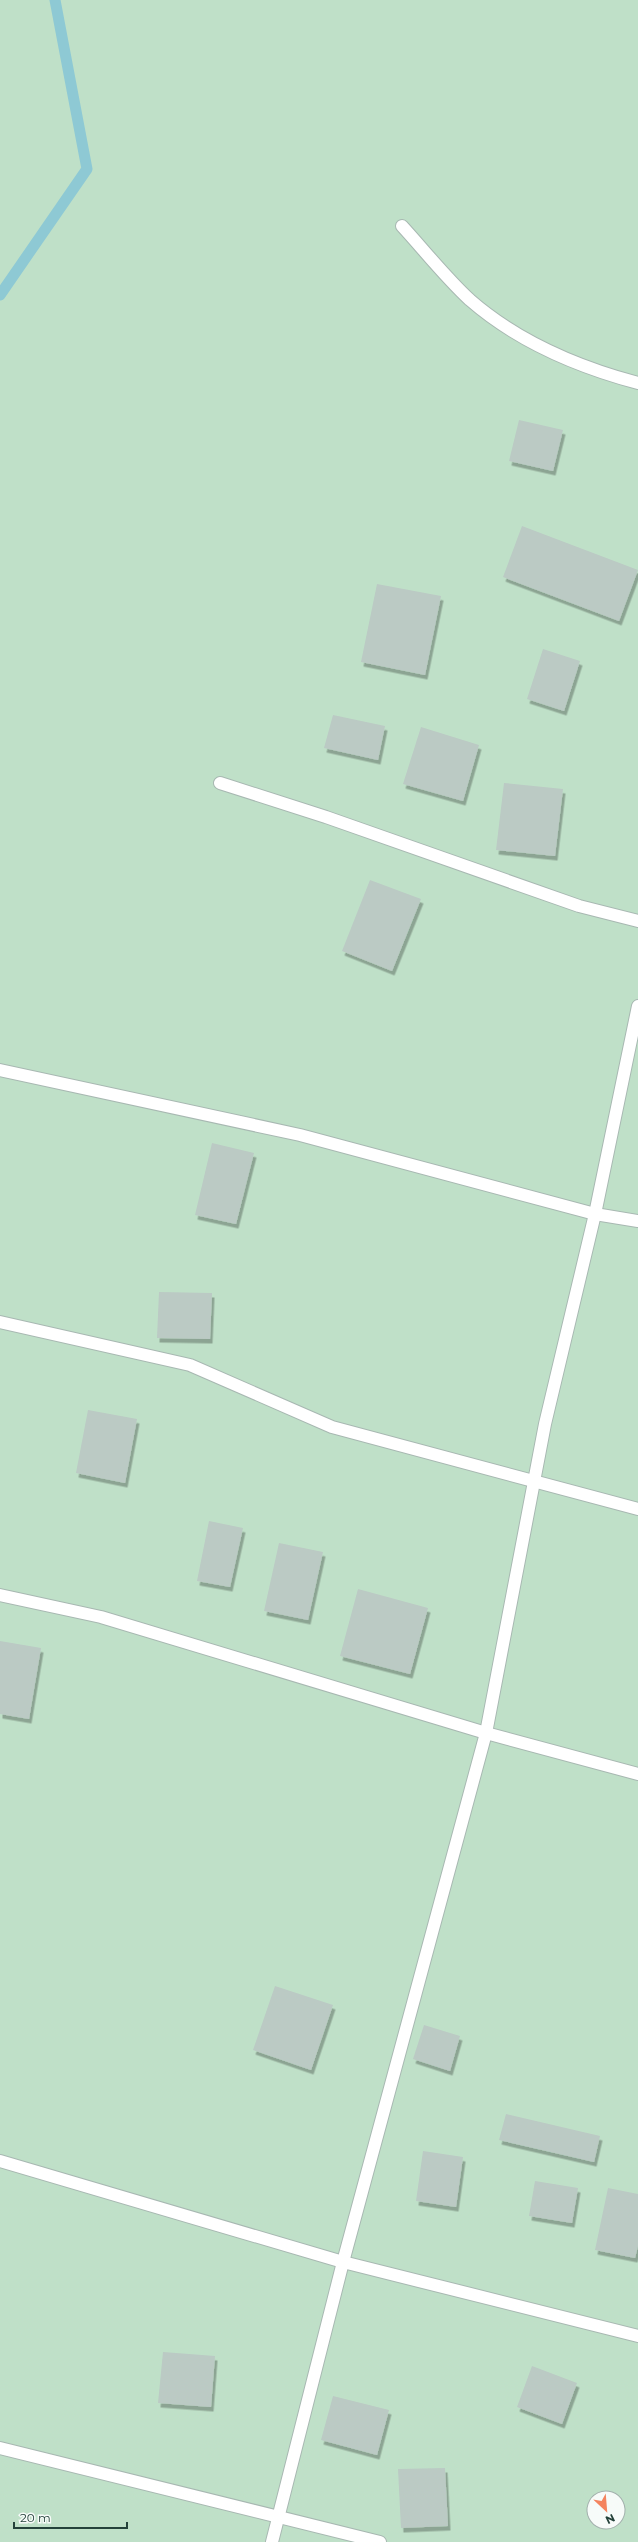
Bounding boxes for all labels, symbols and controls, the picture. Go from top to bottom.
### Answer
north arrow [586,2490,626,2530]
scale bar [14,2504,127,2530]
text: 20 m [20,2510,51,2525]
text: N [603,2511,617,2527]

